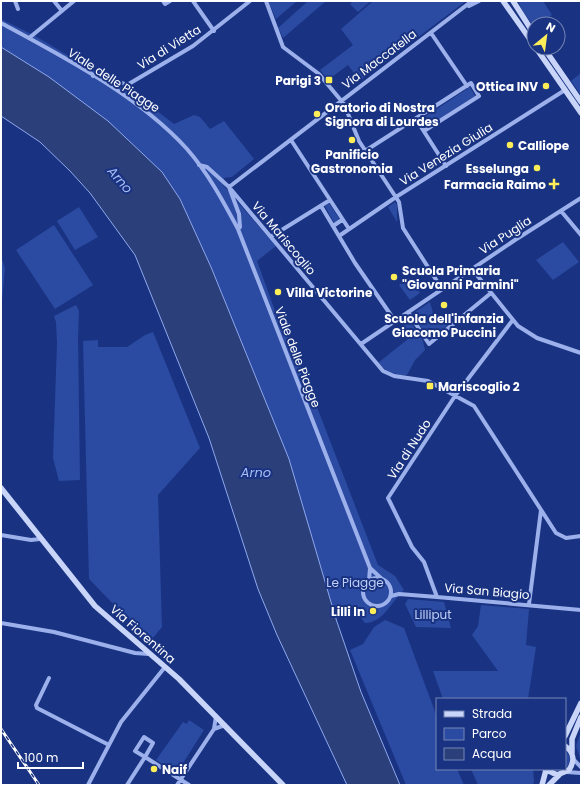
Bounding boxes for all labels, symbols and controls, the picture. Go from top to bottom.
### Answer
north arrow [526,16,566,56]
text: N [543,18,558,36]
street label: Via di Vietta [134,21,204,73]
street label: Via Maccatella [338,25,420,93]
street label: Viale delle Piagge [65,44,163,116]
place label: Parigi 3 [275,72,321,89]
marker: Parigi 3 [324,75,334,85]
place label: Ottica INV [476,78,538,95]
marker: Ottica INV [541,81,551,91]
place label: Oratorio di Nostra Signora di Lourdes [325,99,439,130]
marker: Oratorio di Nostra Signora di Lourdes [312,109,322,119]
street label: Via Venezia Giulia [396,119,496,189]
marker: Panificio Gastronomia [347,135,357,145]
place label: Calliope [518,137,570,154]
marker: Calliope [505,140,515,150]
place label: Panificio Gastronomia [311,146,393,177]
place label: Esselunga [466,160,529,177]
water label: Arno [102,162,137,198]
marker: Esselunga [532,163,542,173]
place label: Farmacia Raimo [444,176,546,193]
marker: Farmacia Raimo [549,179,559,189]
street label: Via Mariscoglio [248,198,320,279]
street label: Via Puglia [476,212,534,258]
place label: Scuola Primaria "Giovanni Parmini" [402,262,519,293]
marker: Scuola Primaria "Giovanni Parmini" [389,272,399,282]
place label: Villa Victorine [286,284,373,301]
marker: Villa Victorine [273,287,283,297]
marker: Scuola dell'infanzia Giacomo Puccini [439,300,449,310]
street label: Viale delle Piagge [271,304,325,410]
place label: Scuola dell'infanzia Giacomo Puccini [384,310,504,341]
place label: Mariscoglio 2 [438,378,520,395]
marker: Mariscoglio 2 [425,381,435,391]
street label: Via di Nudo [383,415,435,482]
water label: Arno [240,463,271,482]
park label: Le Piagge [326,574,384,591]
street label: Via San Biagio [444,579,531,603]
street label: Via Fiorentina [107,601,179,667]
place label: Lilli In [331,603,365,620]
marker: Lilli In [368,606,378,616]
park label: Lilliput [414,606,452,623]
legend [436,698,566,770]
text: Strada [472,705,512,722]
text: Parco [472,725,507,742]
scale bar [18,744,83,770]
text: Acqua [472,745,511,762]
text: 100 m [24,749,58,766]
place label: Naif [162,761,188,778]
marker: Naif [149,764,159,774]

